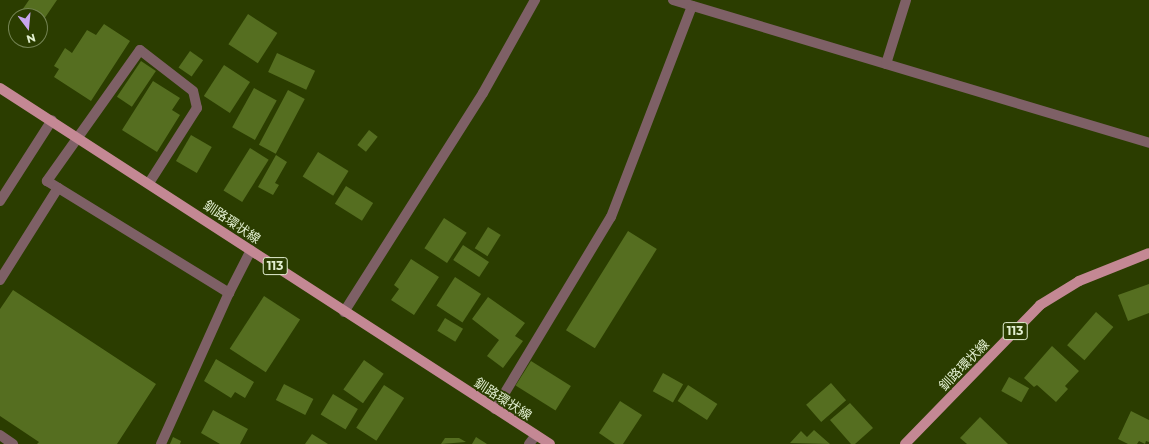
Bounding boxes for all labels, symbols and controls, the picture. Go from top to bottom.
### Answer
north arrow [8,8,48,48]
text: N [25,31,37,47]
street label: 釧路環状線 [201,197,263,247]
road number: 113 [262,256,288,276]
road number: 113 [1002,321,1028,341]
street label: 釧路環状線 [936,336,992,394]
street label: 釧路環状線 [471,375,535,423]

